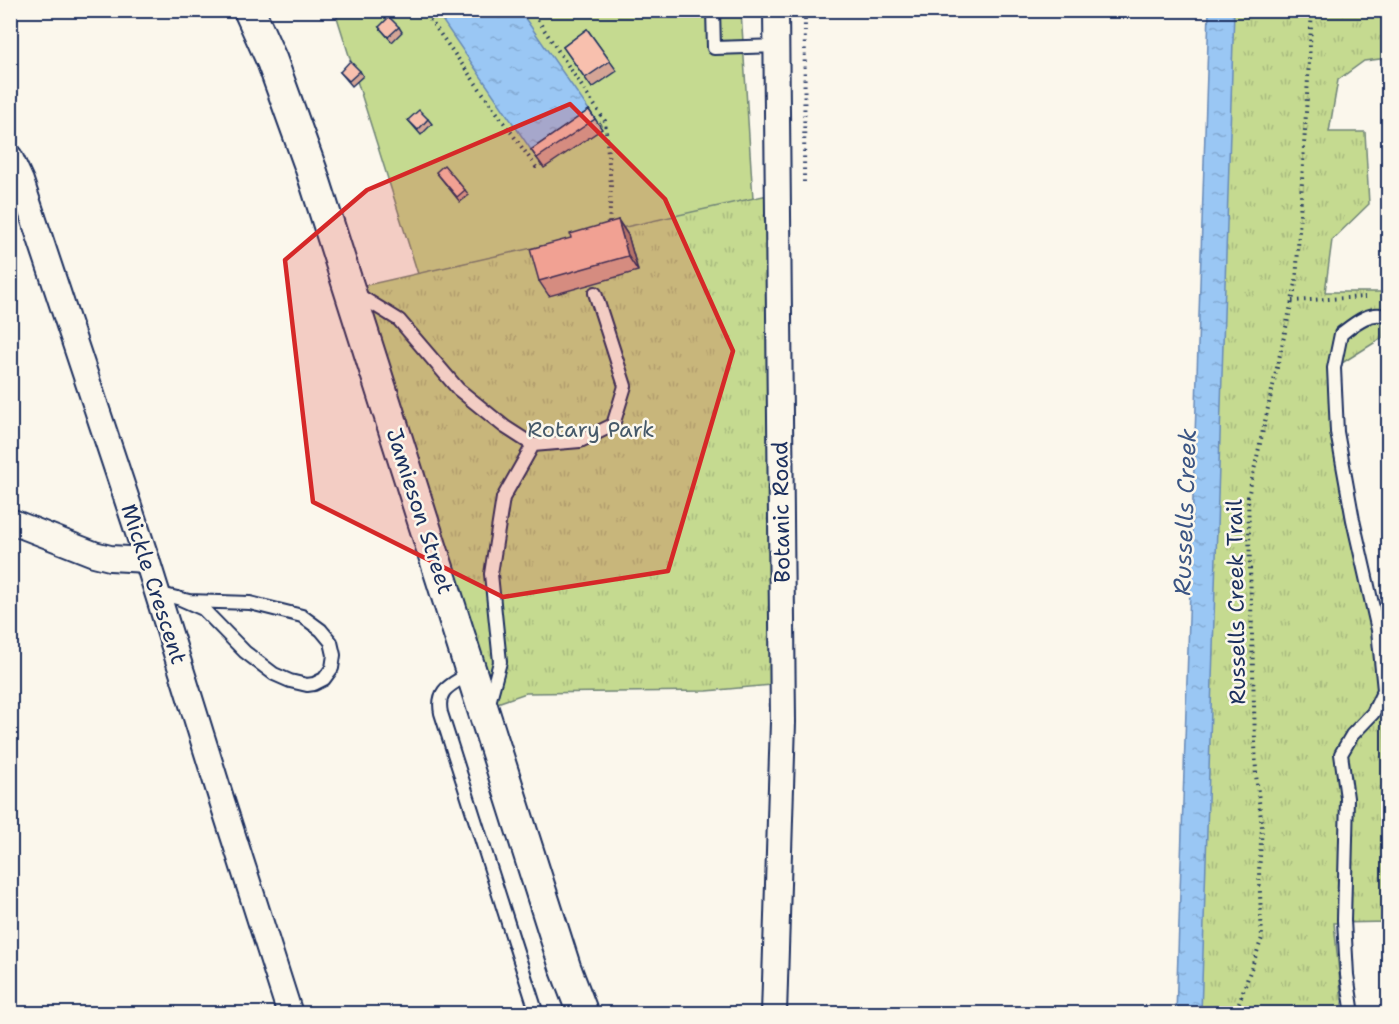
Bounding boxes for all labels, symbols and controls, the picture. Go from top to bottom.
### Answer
park label: Rotary Park [527,415,655,444]
street label: Jamieson Street [379,424,461,598]
water label: Russells Creek [1166,428,1204,596]
street label: Botanic Road [765,441,797,583]
street label: Russells Creek Trail [1220,499,1252,705]
street label: Mickle Crescent [114,500,194,668]

